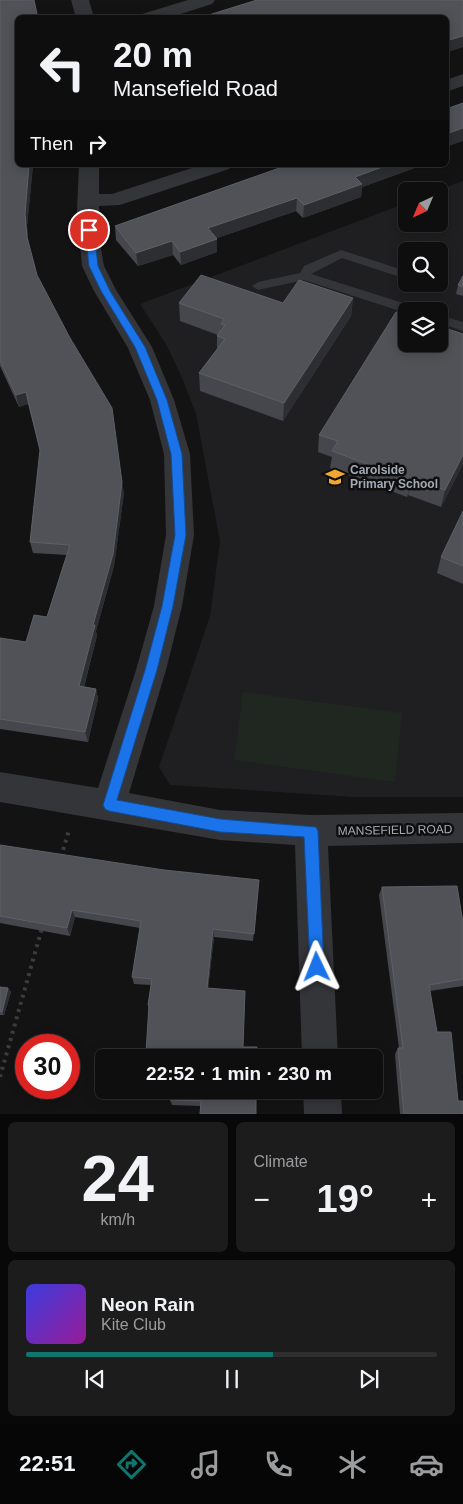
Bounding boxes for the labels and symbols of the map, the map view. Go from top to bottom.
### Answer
north arrow [398,182,448,232]
pin [68,209,110,251]
place label: Carolside Primary School [350,463,438,491]
school or university icon: Carolside Primary School [324,466,346,488]
street label: MANSEFIELD ROAD [338,822,453,838]
position arrow [290,940,342,992]
speed limit sign: 30 [15,1034,80,1099]

